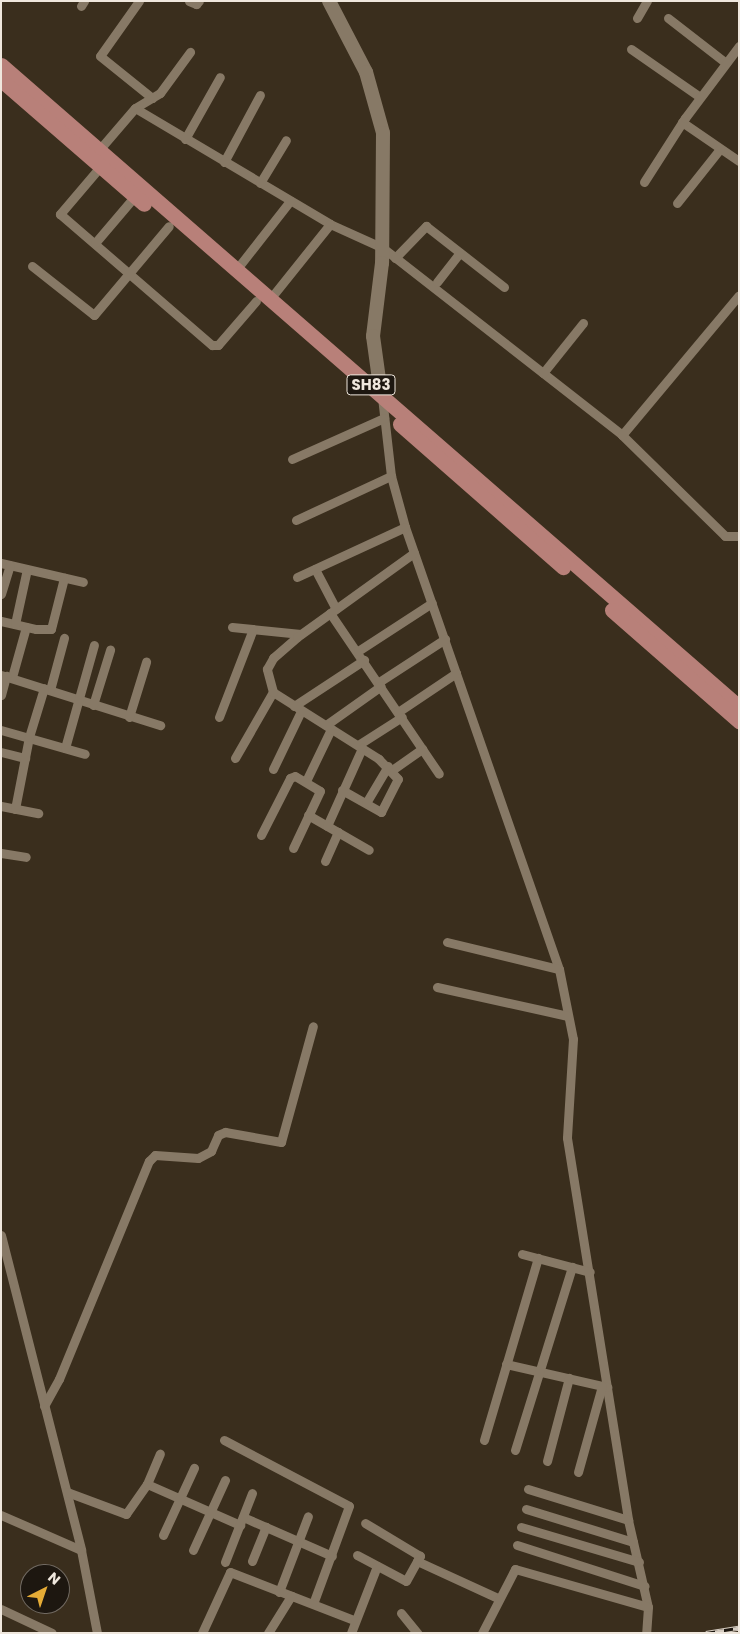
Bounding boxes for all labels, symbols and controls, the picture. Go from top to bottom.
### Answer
road number: SH83 [346,372,396,398]
north arrow [20,1564,70,1614]
text: N [44,1567,65,1589]

